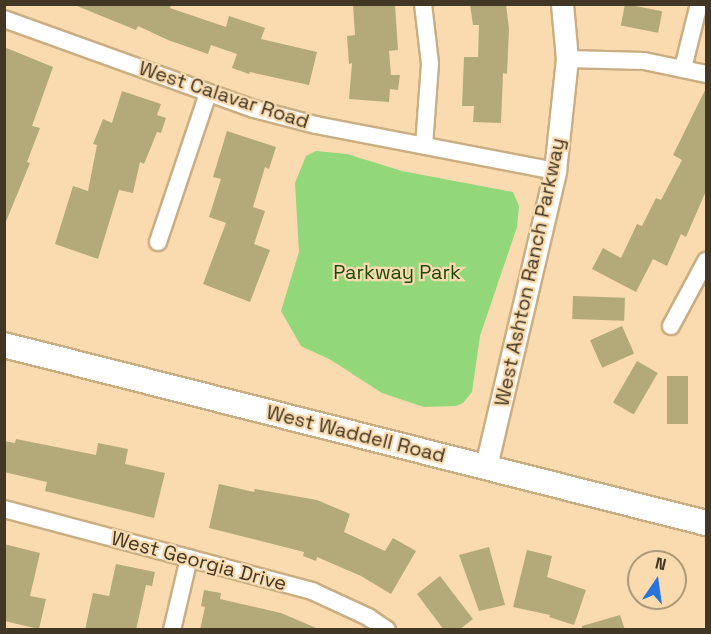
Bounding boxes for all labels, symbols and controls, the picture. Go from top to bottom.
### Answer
street label: West Calavar Road [136,56,312,134]
street label: West Ashton Ranch Parkway [490,135,570,409]
park label: Parkway Park [333,260,461,284]
street label: West Waddell Road [264,400,448,468]
street label: West Georgia Drive [109,526,289,596]
north arrow [627,550,687,610]
text: N [653,552,668,575]

